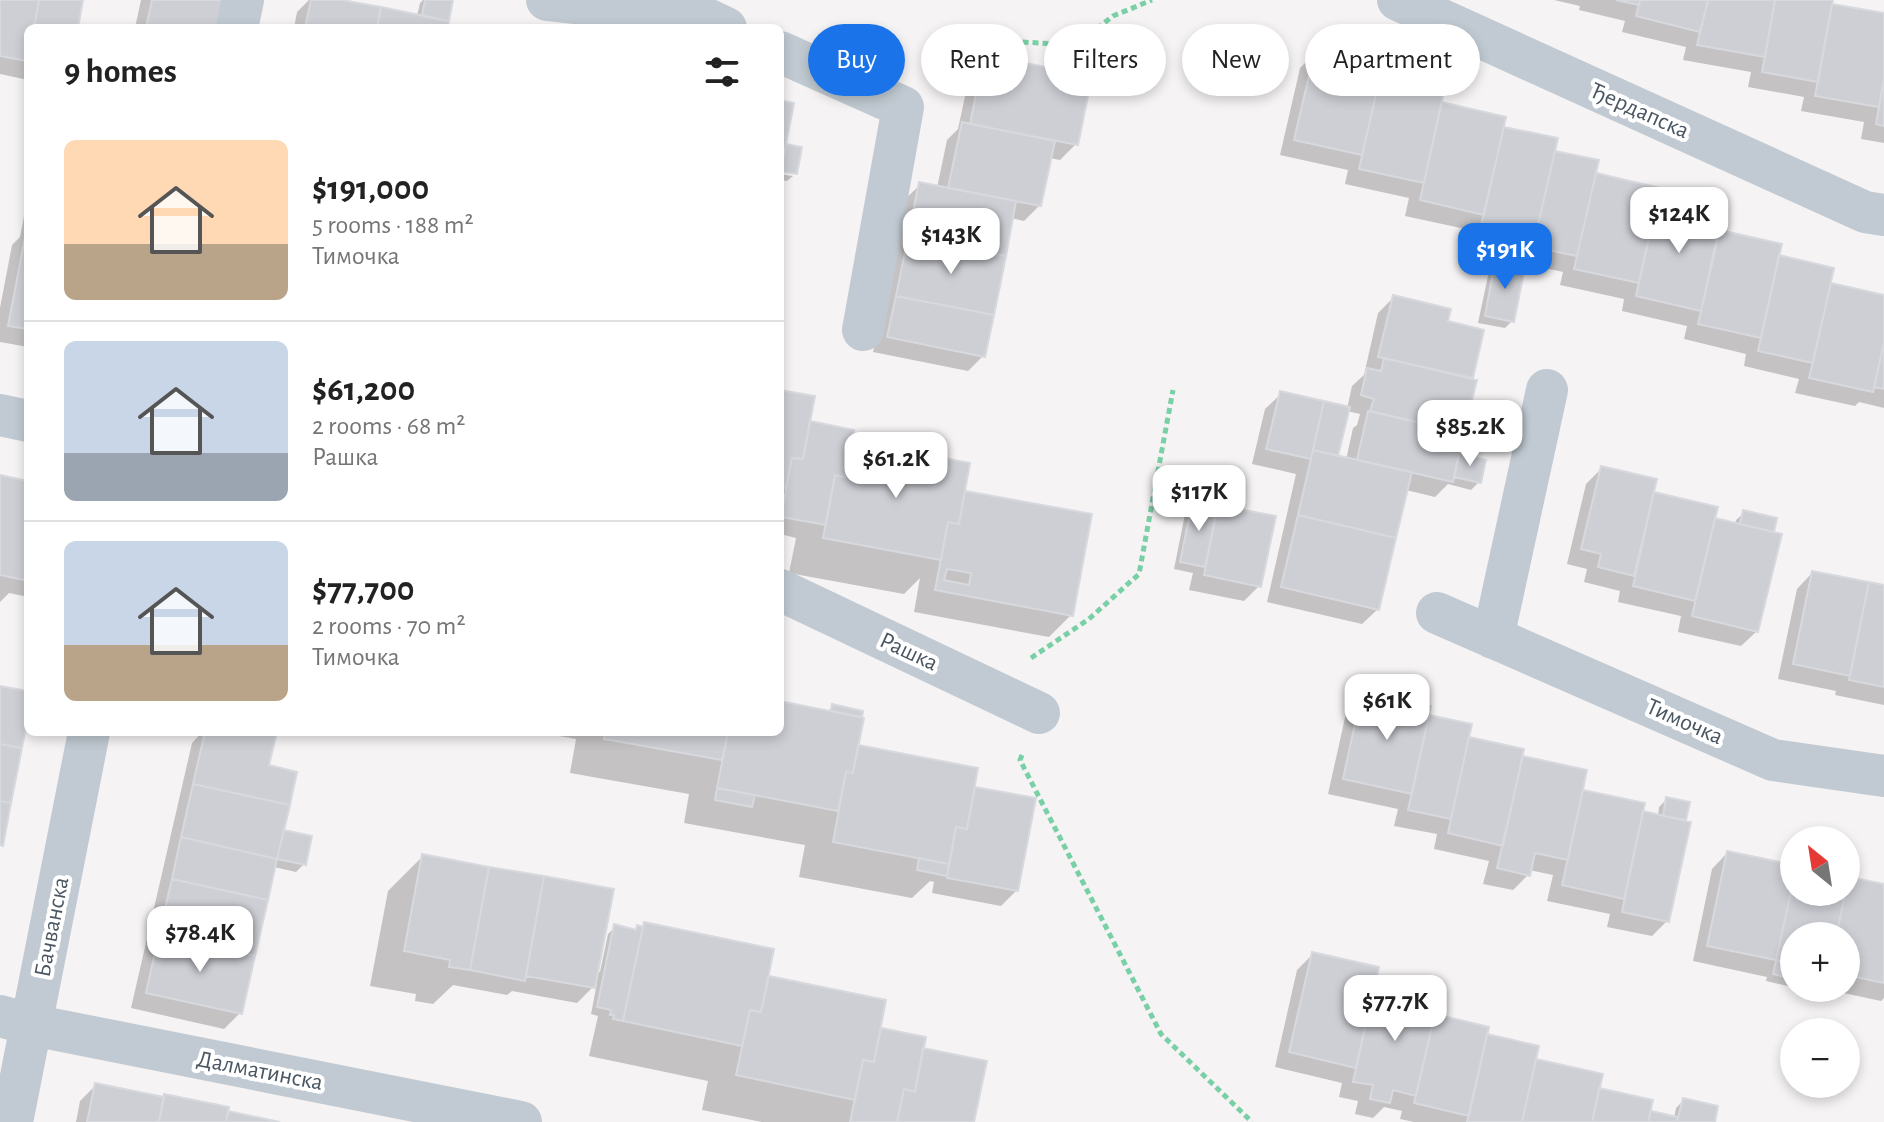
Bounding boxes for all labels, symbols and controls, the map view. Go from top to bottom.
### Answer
chip: Buy [808,24,905,96]
chip: Rent [921,24,1028,96]
chip: Filters [1044,24,1166,96]
chip: New [1182,24,1289,96]
chip: Apartment [1305,24,1480,96]
icon: filters [700,50,744,94]
text: 9 homes [64,55,177,89]
street label: Ђердапска [1587,79,1692,143]
icon: home [128,172,224,268]
text: $191,000 [312,172,429,206]
pin: $124K [1623,187,1735,255]
text: $124K [1648,200,1710,226]
pin: $143K [895,208,1007,276]
text: 5 rooms · 188 m² [312,212,474,238]
text: $143K [921,221,981,247]
pin: $191K [1449,223,1561,291]
text: $191K [1476,236,1534,262]
text: Тимочка [312,243,400,269]
icon: home [128,373,224,469]
text: $61,200 [312,373,415,407]
pin: $85.2K [1405,400,1535,468]
text: 2 rooms · 68 m² [312,413,465,439]
text: $85.2K [1435,413,1505,439]
pin: $61.2K [831,432,961,500]
text: Рашка [312,444,378,470]
text: $61.2K [862,445,930,471]
pin: $117K [1143,465,1255,533]
text: $117K [1171,478,1227,504]
icon: home [128,573,224,669]
text: $77,700 [312,573,415,607]
text: 2 rooms · 70 m² [312,613,465,639]
street label: Рашка [876,628,941,676]
text: Тимочка [312,644,400,670]
pin: $61K [1340,674,1434,742]
text: $61K [1363,687,1411,713]
street label: Тимочка [1643,694,1727,749]
north arrow [1780,826,1860,906]
map controls [1780,826,1860,1098]
street label: Бачванска [31,875,73,979]
pin: $78.4K [135,906,265,974]
text: $78.4K [165,919,235,945]
button: + [1780,922,1860,1002]
pin: $77.7K [1330,975,1460,1043]
text: $77.7K [1362,988,1428,1014]
button: − [1780,1018,1860,1098]
street label: Далматинска [195,1047,325,1095]

